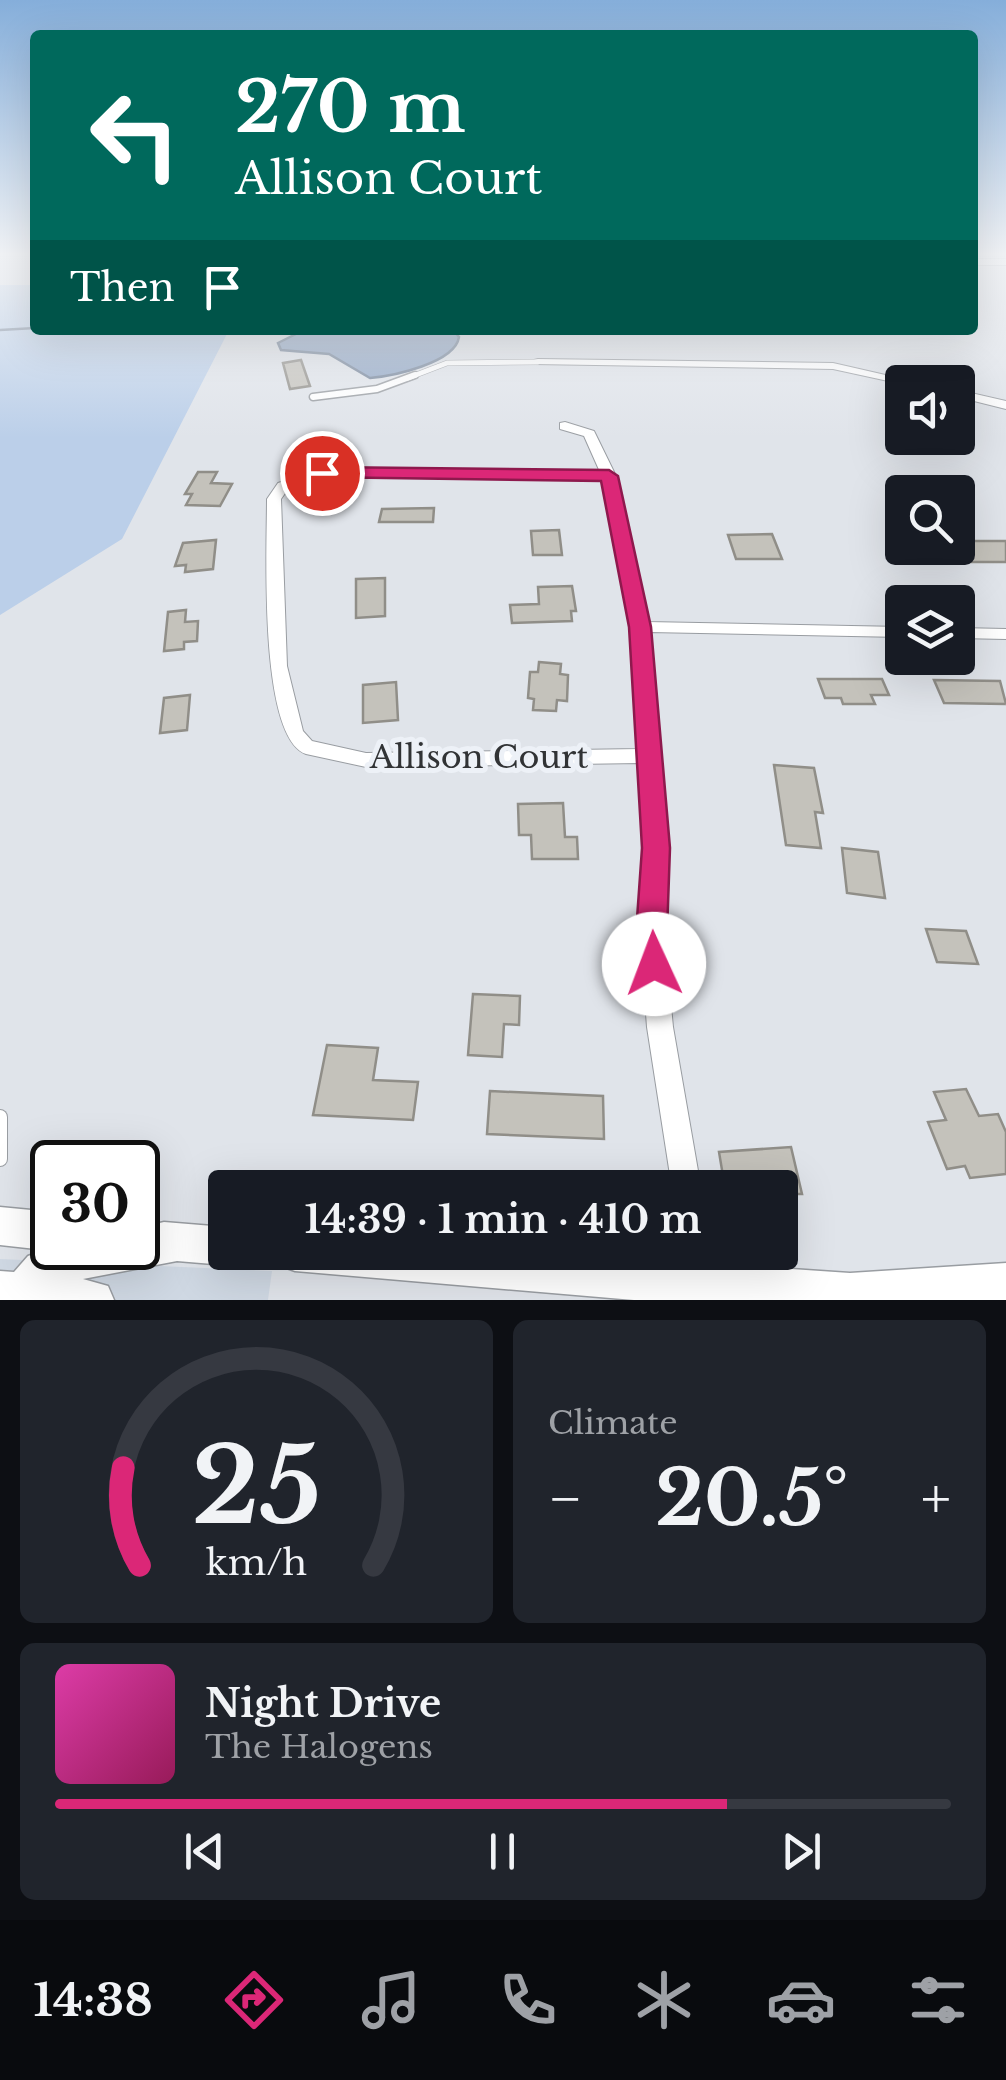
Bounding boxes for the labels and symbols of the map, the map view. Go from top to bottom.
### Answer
pin [280,431,365,516]
street label: Allison Court [369,737,588,777]
position arrow [602,912,706,1016]
speed limit sign: 30 [30,1140,160,1270]

